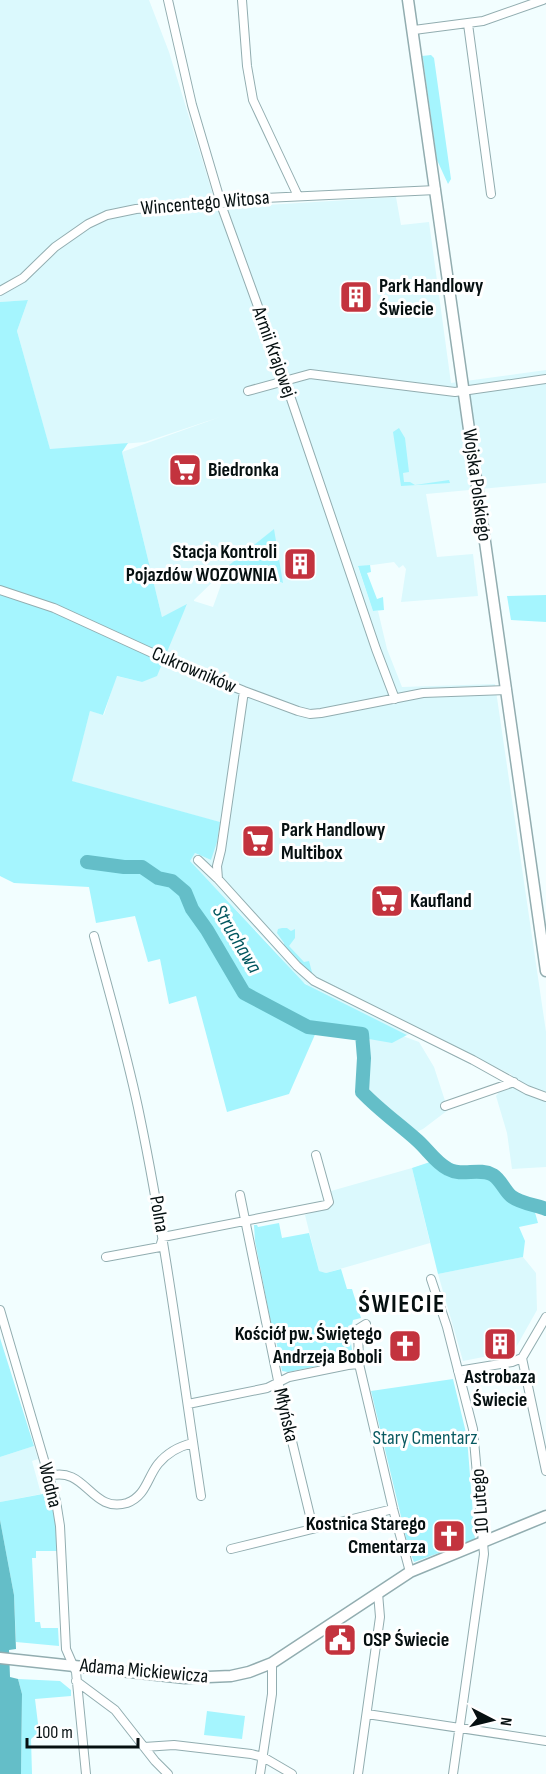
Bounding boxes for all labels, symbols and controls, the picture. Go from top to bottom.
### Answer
street label: Wincentego Witosa [140,185,270,221]
place label: Park Handlowy Świecie [379,274,484,321]
building icon: Park Handlowy Świecie [338,279,374,315]
street label: Armii Krajowej [246,302,301,401]
street label: Wojska Polskiego [457,427,497,543]
supermarket icon: Biedronka [167,452,203,488]
place label: Biedronka [208,458,279,482]
place label: Stacja Kontroli Pojazdów WOZOWNIA [126,540,277,587]
building icon: Stacja Kontroli Pojazdów WOZOWNIA [282,546,318,582]
street label: Cukrowników [148,641,240,699]
place label: Park Handlowy Multibox [281,818,386,865]
supermarket icon: Park Handlowy Multibox [240,823,276,859]
supermarket icon: Kaufland [369,883,405,919]
place label: Kaufland [410,889,472,913]
water label: Struchawa [207,900,267,978]
street label: Polna [144,1194,174,1234]
district label: ŚWIECIE [358,1289,446,1320]
place label: Kościół pw. Świętego Andrzeja Boboli [235,1322,382,1369]
building icon: Astrobaza Świecie [482,1326,518,1362]
church icon: Kościół pw. Świętego Andrzeja Boboli [387,1328,423,1364]
place label: Astrobaza Świecie [463,1365,536,1412]
street label: Młyńska [268,1386,304,1444]
park label: Stary Cmentarz [373,1426,477,1450]
street label: Wodna [33,1460,67,1510]
street label: 10 Lutego [466,1468,494,1534]
place label: Kostnica Starego Cmentarza [306,1512,426,1559]
church icon: Kostnica Starego Cmentarza [431,1518,467,1554]
public building icon: OSP Świecie [322,1622,358,1658]
place label: OSP Świecie [363,1628,449,1652]
street label: Adama Mickiewicza [78,1653,209,1689]
north arrow [462,1690,522,1750]
scale bar [27,1711,138,1749]
text: N [495,1716,515,1727]
text: 100 m [36,1722,73,1743]

